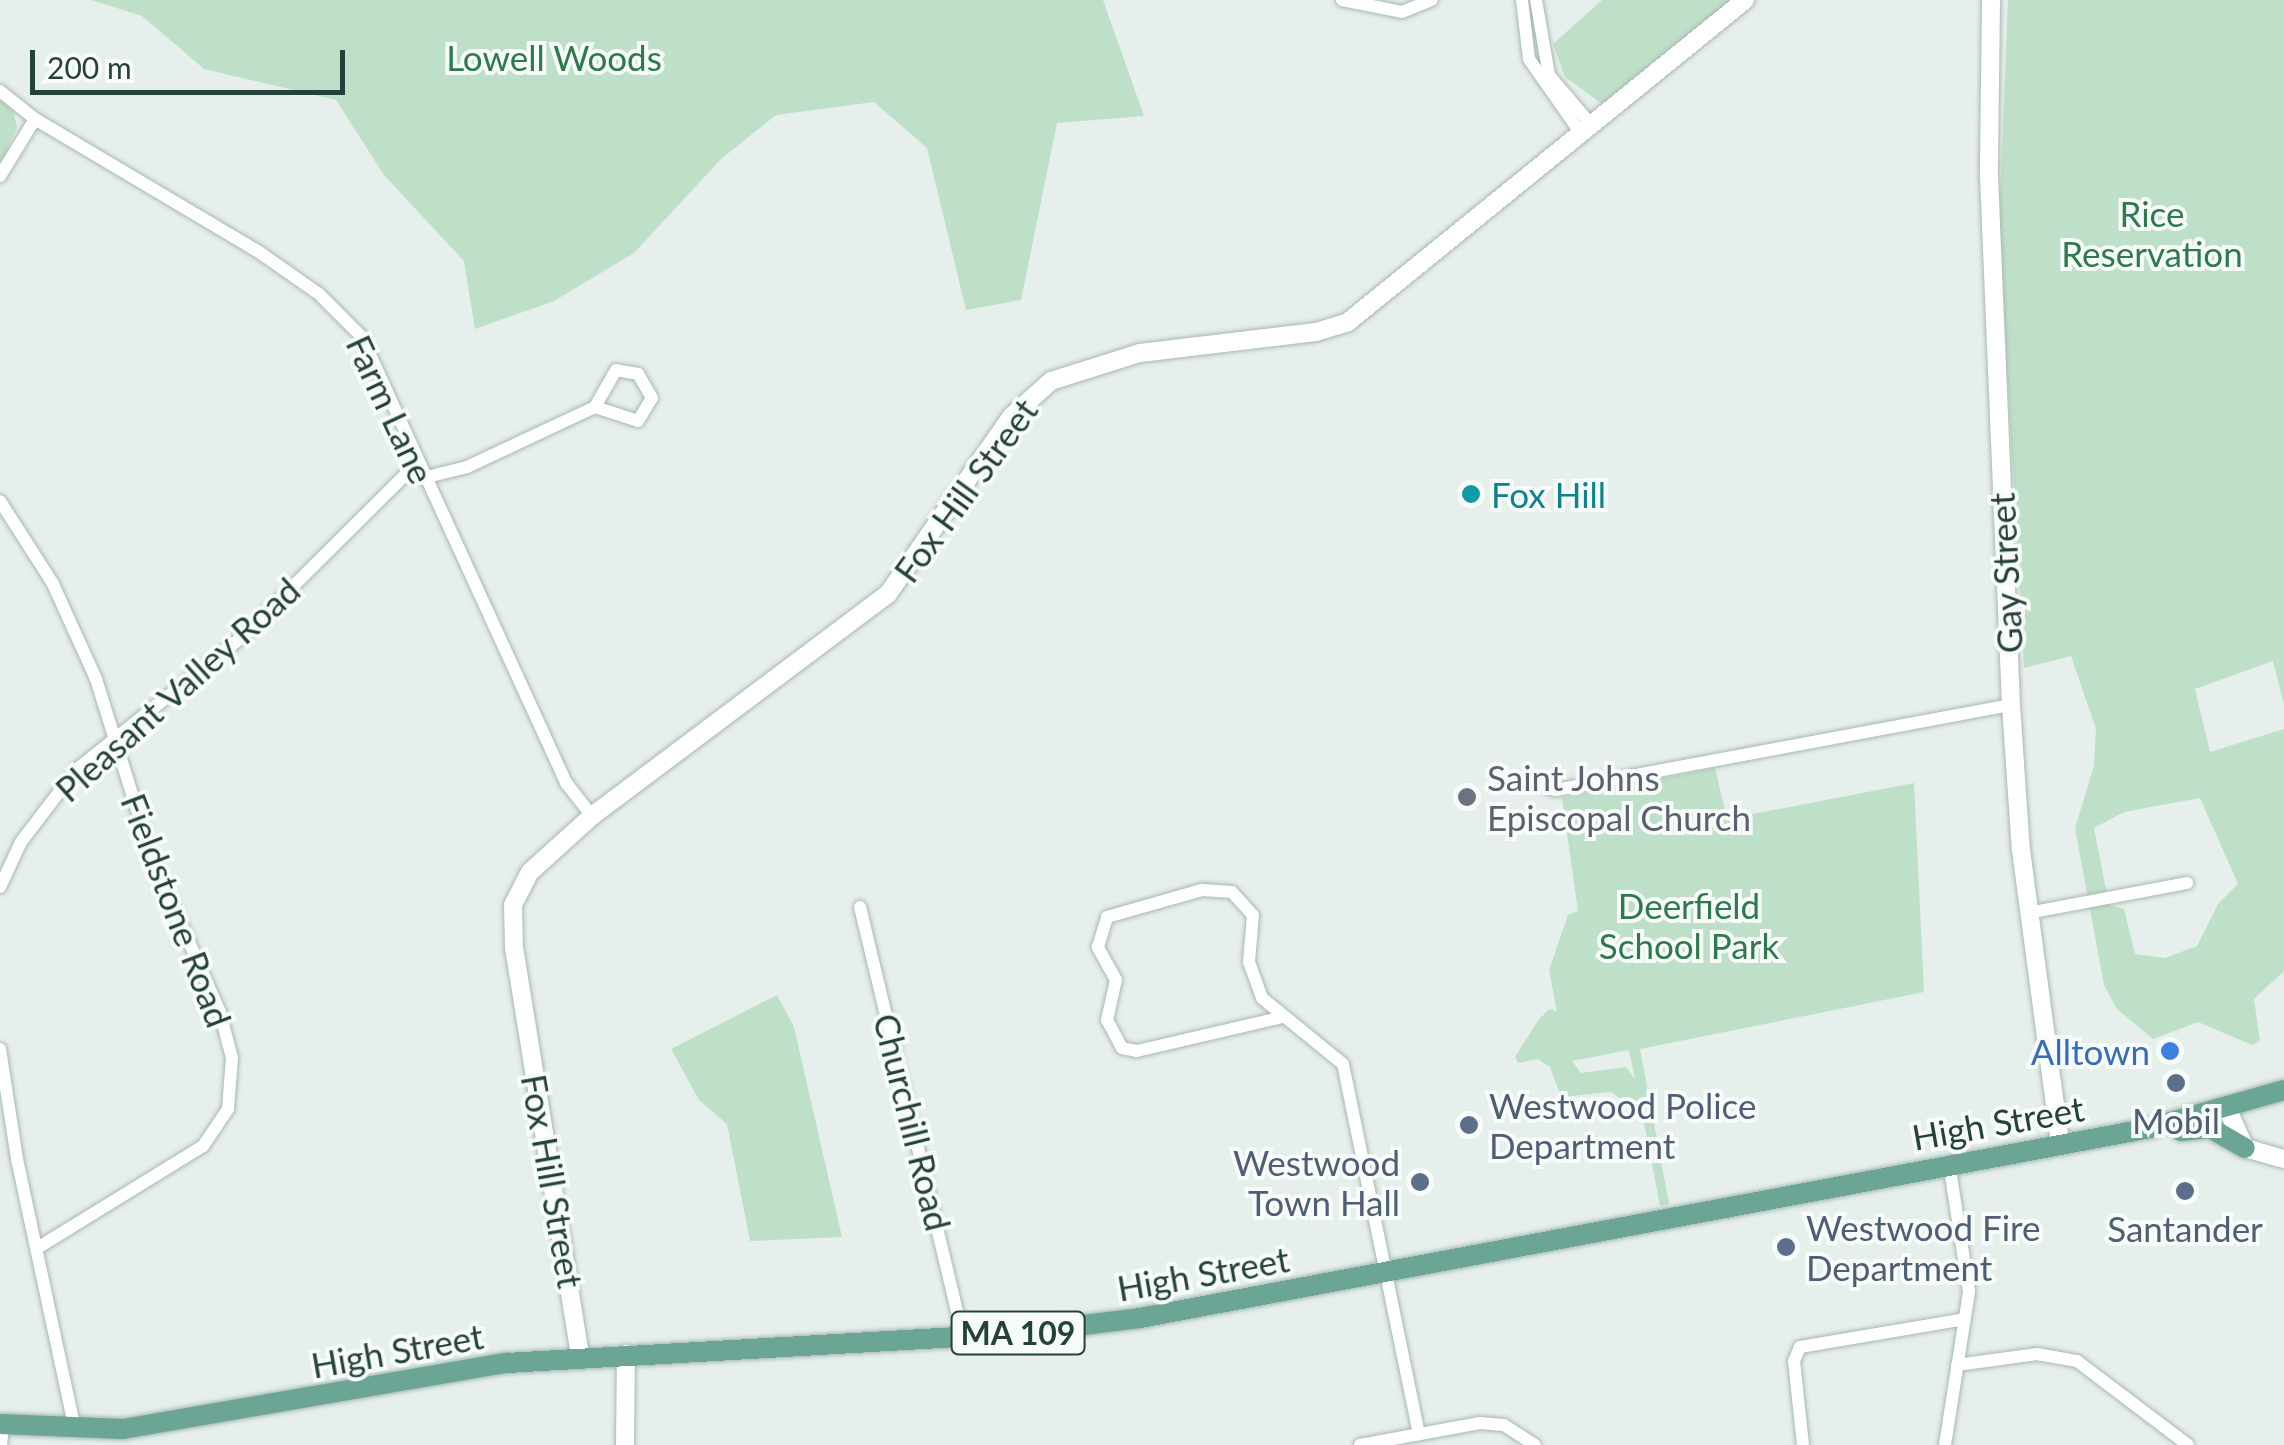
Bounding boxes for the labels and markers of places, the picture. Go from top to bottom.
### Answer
place label: Fox Hill [1491,473,1606,515]
marker: Fox Hill [1460,483,1482,505]
place label: Saint Johns Episcopal Church [1487,756,1751,838]
marker: Saint Johns Episcopal Church [1456,786,1478,808]
place label: Alltown [2031,1030,2150,1072]
marker: Alltown [2159,1040,2181,1062]
marker: Mobil [2165,1072,2187,1094]
place label: Westwood Police Department [1489,1084,1756,1166]
place label: Mobil [2132,1099,2220,1141]
marker: Westwood Police Department [1458,1114,1480,1136]
place label: Westwood Town Hall [1233,1141,1400,1223]
marker: Westwood Town Hall [1409,1171,1431,1193]
marker: Santander [2174,1180,2196,1202]
place label: Westwood Fire Department [1806,1206,2041,1288]
place label: Santander [2107,1207,2263,1249]
marker: Westwood Fire Department [1775,1236,1797,1258]

